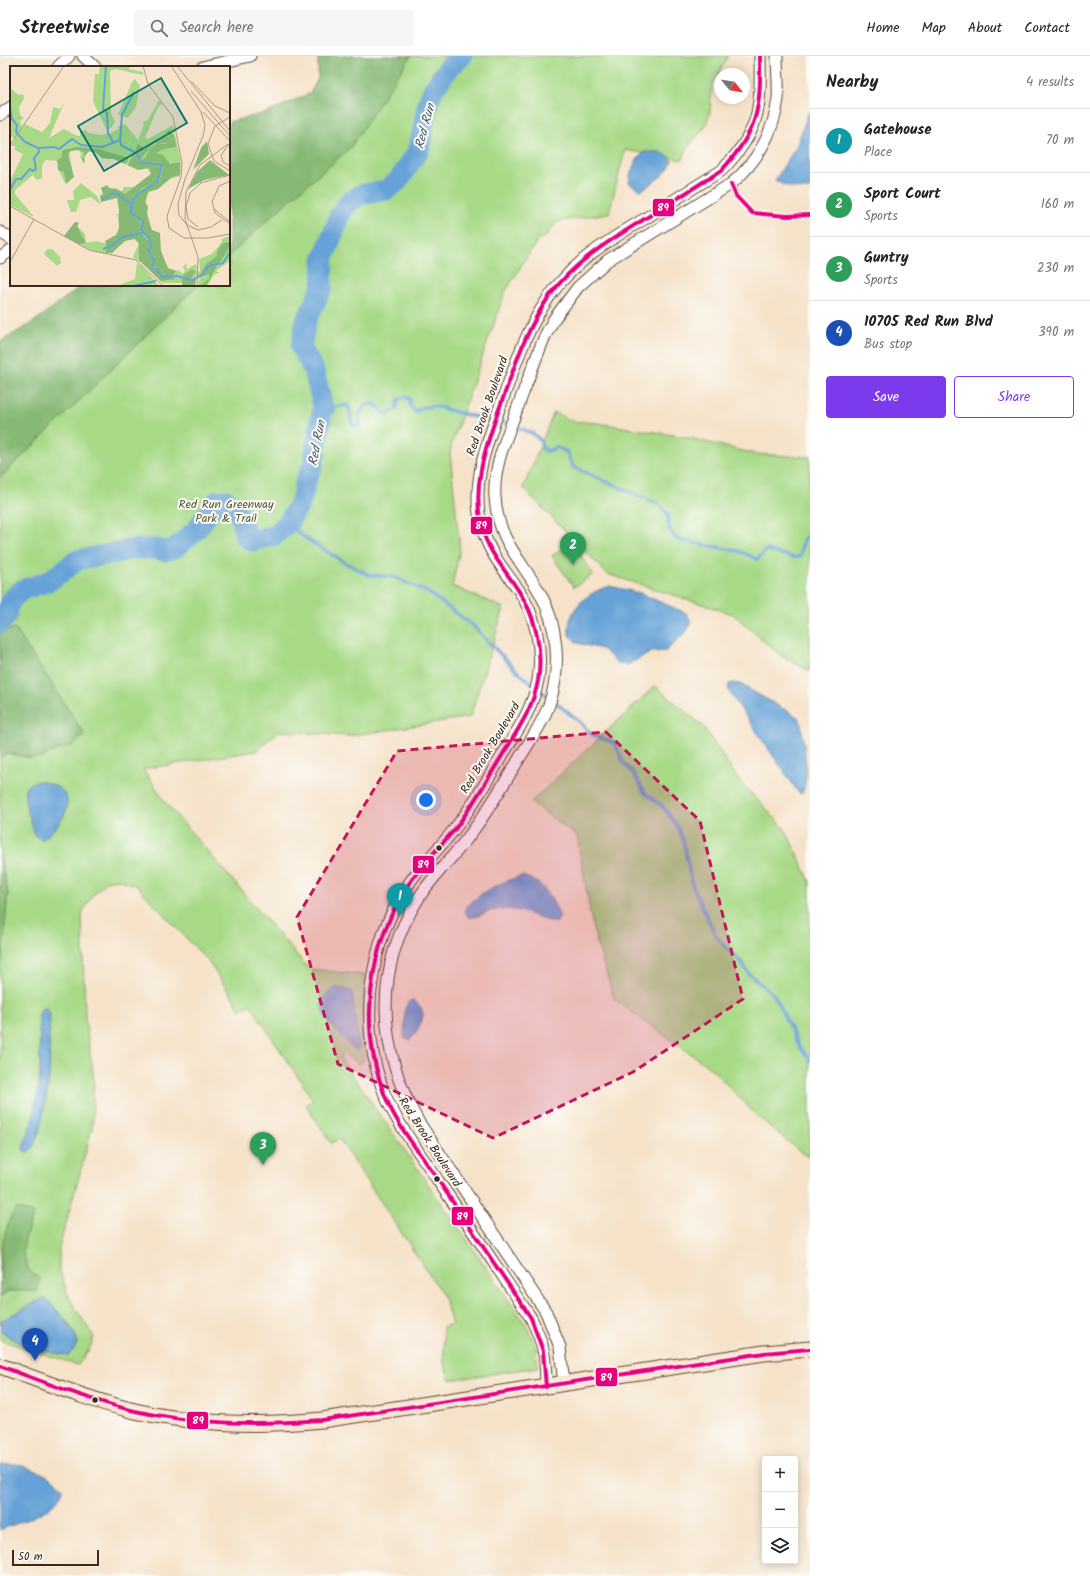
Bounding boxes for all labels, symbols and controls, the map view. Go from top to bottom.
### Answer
search box [134,10,414,46]
text: Streetwise [20,13,110,43]
text: Search here [180,16,254,40]
icon: search [148,17,170,39]
text: Home [866,17,900,39]
text: Map [922,17,946,39]
text: About [968,17,1002,39]
text: Contact [1024,17,1070,39]
inset map [10,66,230,286]
north arrow [714,68,750,104]
text: Nearby [826,69,878,96]
text: 4 results [1026,72,1074,93]
water label: Red Run [409,100,442,151]
text: Gatehouse [864,118,932,142]
text: 1 [837,130,841,151]
text: 70 m [1046,130,1074,151]
text: Place [864,142,892,163]
text: Sport Court [864,182,941,206]
text: 2 [835,194,843,215]
text: 160 m [1041,194,1074,215]
line badge: 89 [652,198,675,217]
text: 89 [657,199,669,217]
text: Sports [864,206,898,227]
text: Guntry [864,246,909,270]
text: 3 [835,258,843,279]
text: 230 m [1037,258,1074,279]
text: Sports [864,270,898,291]
text: 10705 Red Run Blvd [864,310,993,334]
text: 4 [835,322,843,343]
text: 390 m [1038,322,1074,343]
text: Bus stop [864,334,912,355]
street label: Red Brook Boulevard [462,353,514,458]
button: Save [826,376,946,418]
button: Share [954,376,1074,418]
water label: Red Run [303,418,332,468]
park label: Red Run Greenway Park & Trail [178,495,274,528]
line badge: 89 [470,516,493,535]
text: 89 [475,517,487,535]
pin: 2 [560,532,586,565]
street label: Red Brook Boulevard [456,698,526,798]
your location [416,790,436,810]
unlabelled marker [434,843,444,853]
line badge: 89 [412,855,435,874]
text: 89 [417,856,429,874]
pin: 1 [387,883,413,916]
street label: Red Brook Boulevard [393,1093,466,1192]
pin: 3 [250,1132,276,1165]
unlabelled marker [432,1174,442,1184]
line badge: 89 [451,1206,474,1226]
text: 89 [456,1208,468,1226]
pin: 4 [22,1328,48,1361]
line badge: 89 [595,1367,618,1387]
text: 89 [600,1369,612,1387]
unlabelled marker [90,1395,100,1405]
line badge: 89 [186,1411,209,1430]
text: 89 [192,1412,204,1430]
map controls [762,1456,798,1564]
button: + [762,1456,798,1492]
button: − [762,1492,798,1528]
button: layers [762,1528,798,1564]
scale bar [12,1548,99,1567]
text: 50 m [18,1548,43,1566]

